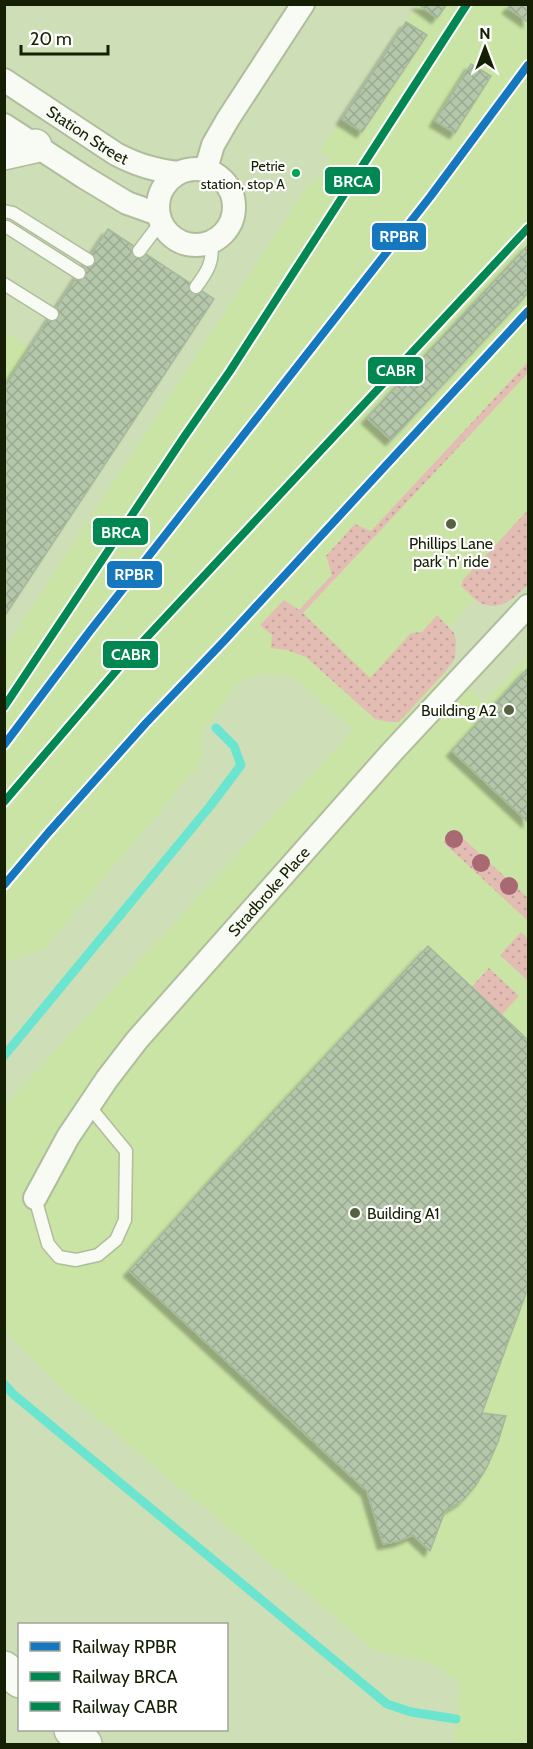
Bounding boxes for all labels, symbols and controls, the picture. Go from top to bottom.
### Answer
scale bar [21,18,108,56]
north arrow [455,18,515,78]
text: N [479,24,491,43]
text: 20 m [30,28,72,50]
street label: Station Street [43,102,132,169]
place label: Petrie station, stop A [201,157,285,193]
line badge: BRCA [324,166,381,195]
marker: Petrie station, stop A [290,167,302,179]
text: BRCA [333,172,373,191]
line badge: RPBR [371,222,427,251]
text: RPBR [379,227,419,246]
line badge: CABR [367,356,424,385]
text: CABR [376,361,416,380]
line badge: BRCA [92,517,149,546]
marker: Phillips Lane park 'n' ride [444,517,458,531]
text: BRCA [101,523,141,542]
place label: Phillips Lane park 'n' ride [409,534,493,571]
line badge: RPBR [106,560,163,589]
text: RPBR [114,565,154,584]
line badge: CABR [102,640,159,669]
text: CABR [111,645,151,664]
place label: Building A2 [421,701,497,720]
marker: Building A2 [502,703,516,717]
street label: Stradbroke Place [224,843,314,940]
place label: Building A1 [367,1204,440,1223]
marker: Building A1 [348,1206,362,1220]
legend [18,1623,228,1731]
text: Railway RPBR [72,1636,177,1658]
text: Railway BRCA [72,1666,178,1688]
text: Railway CABR [72,1696,178,1718]

